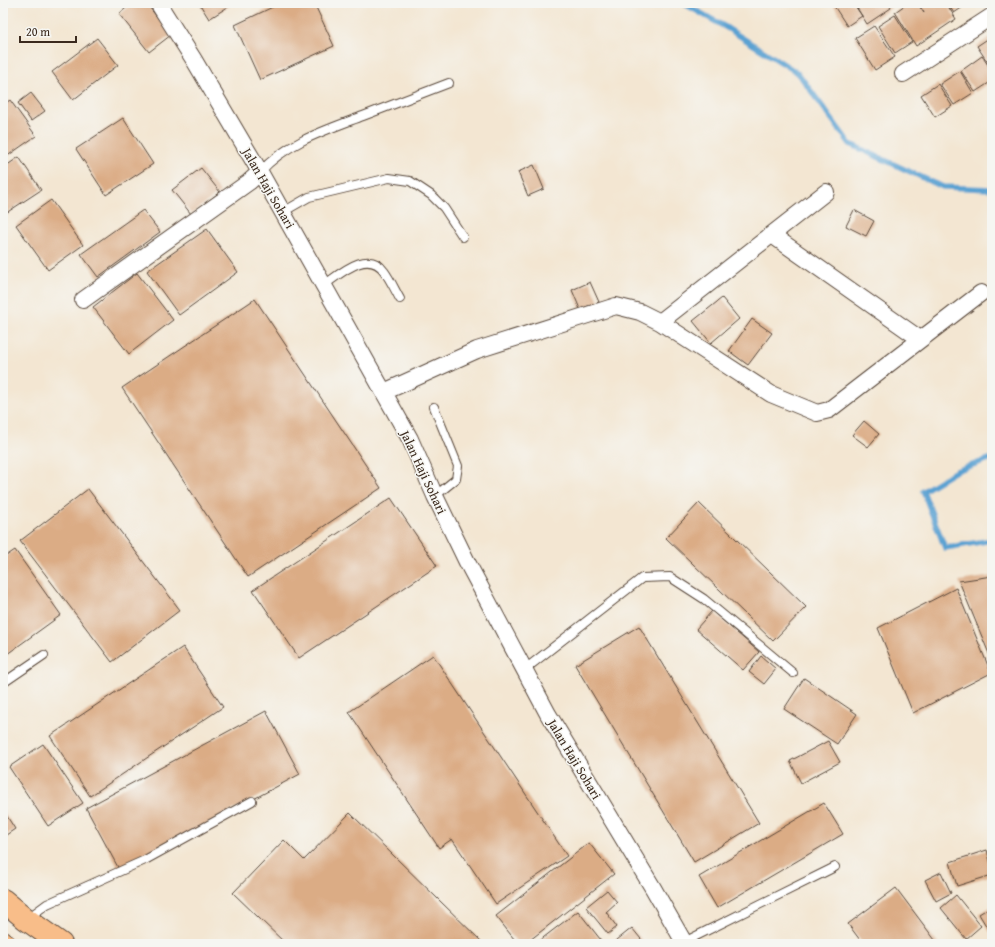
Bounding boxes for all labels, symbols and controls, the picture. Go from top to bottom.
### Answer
scale bar [20,18,76,44]
text: 20 m [26,23,50,40]
street label: Jalan Haji Sohari [237,143,300,232]
street label: Jalan Haji Sohari [395,425,451,518]
street label: Jalan Haji Sohari [542,714,606,803]

